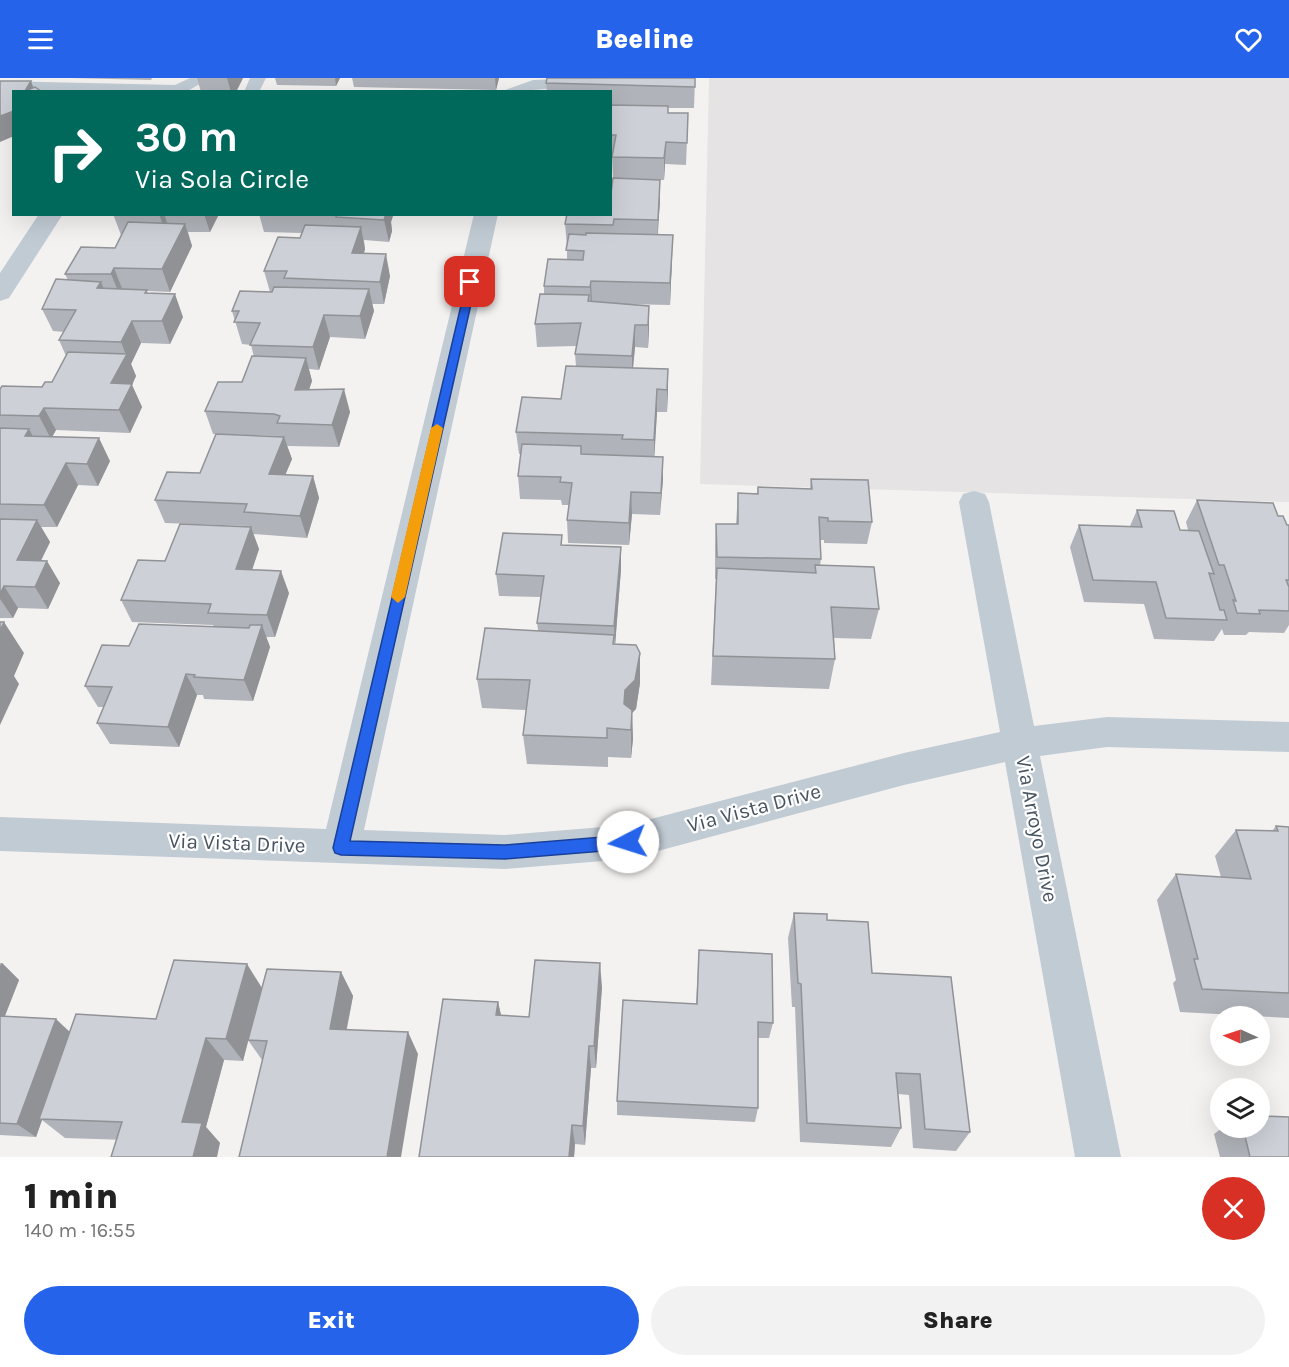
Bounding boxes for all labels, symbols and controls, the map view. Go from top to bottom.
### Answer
icon: menu [24,23,57,56]
text: Beeline [595,23,694,55]
icon: heart [1232,23,1265,56]
text: 30 m [135,112,238,162]
icon: right [36,114,114,192]
text: Via Sola Circle [135,163,309,195]
pin [444,256,495,307]
icon: arrive [453,265,486,298]
street label: Via Arroyo Drive [1011,754,1063,904]
street label: Via Vista Drive [685,779,823,837]
position arrow [596,810,660,874]
street label: Via Vista Drive [168,829,306,857]
north arrow [1210,1006,1270,1066]
map controls [1210,1006,1270,1138]
button: layers [1210,1078,1270,1138]
text: 1 min [24,1175,118,1217]
button: close [1202,1177,1265,1240]
text: 140 m · 16:55 [24,1219,135,1242]
button: Exit [24,1286,639,1355]
button: Share [651,1286,1265,1355]

